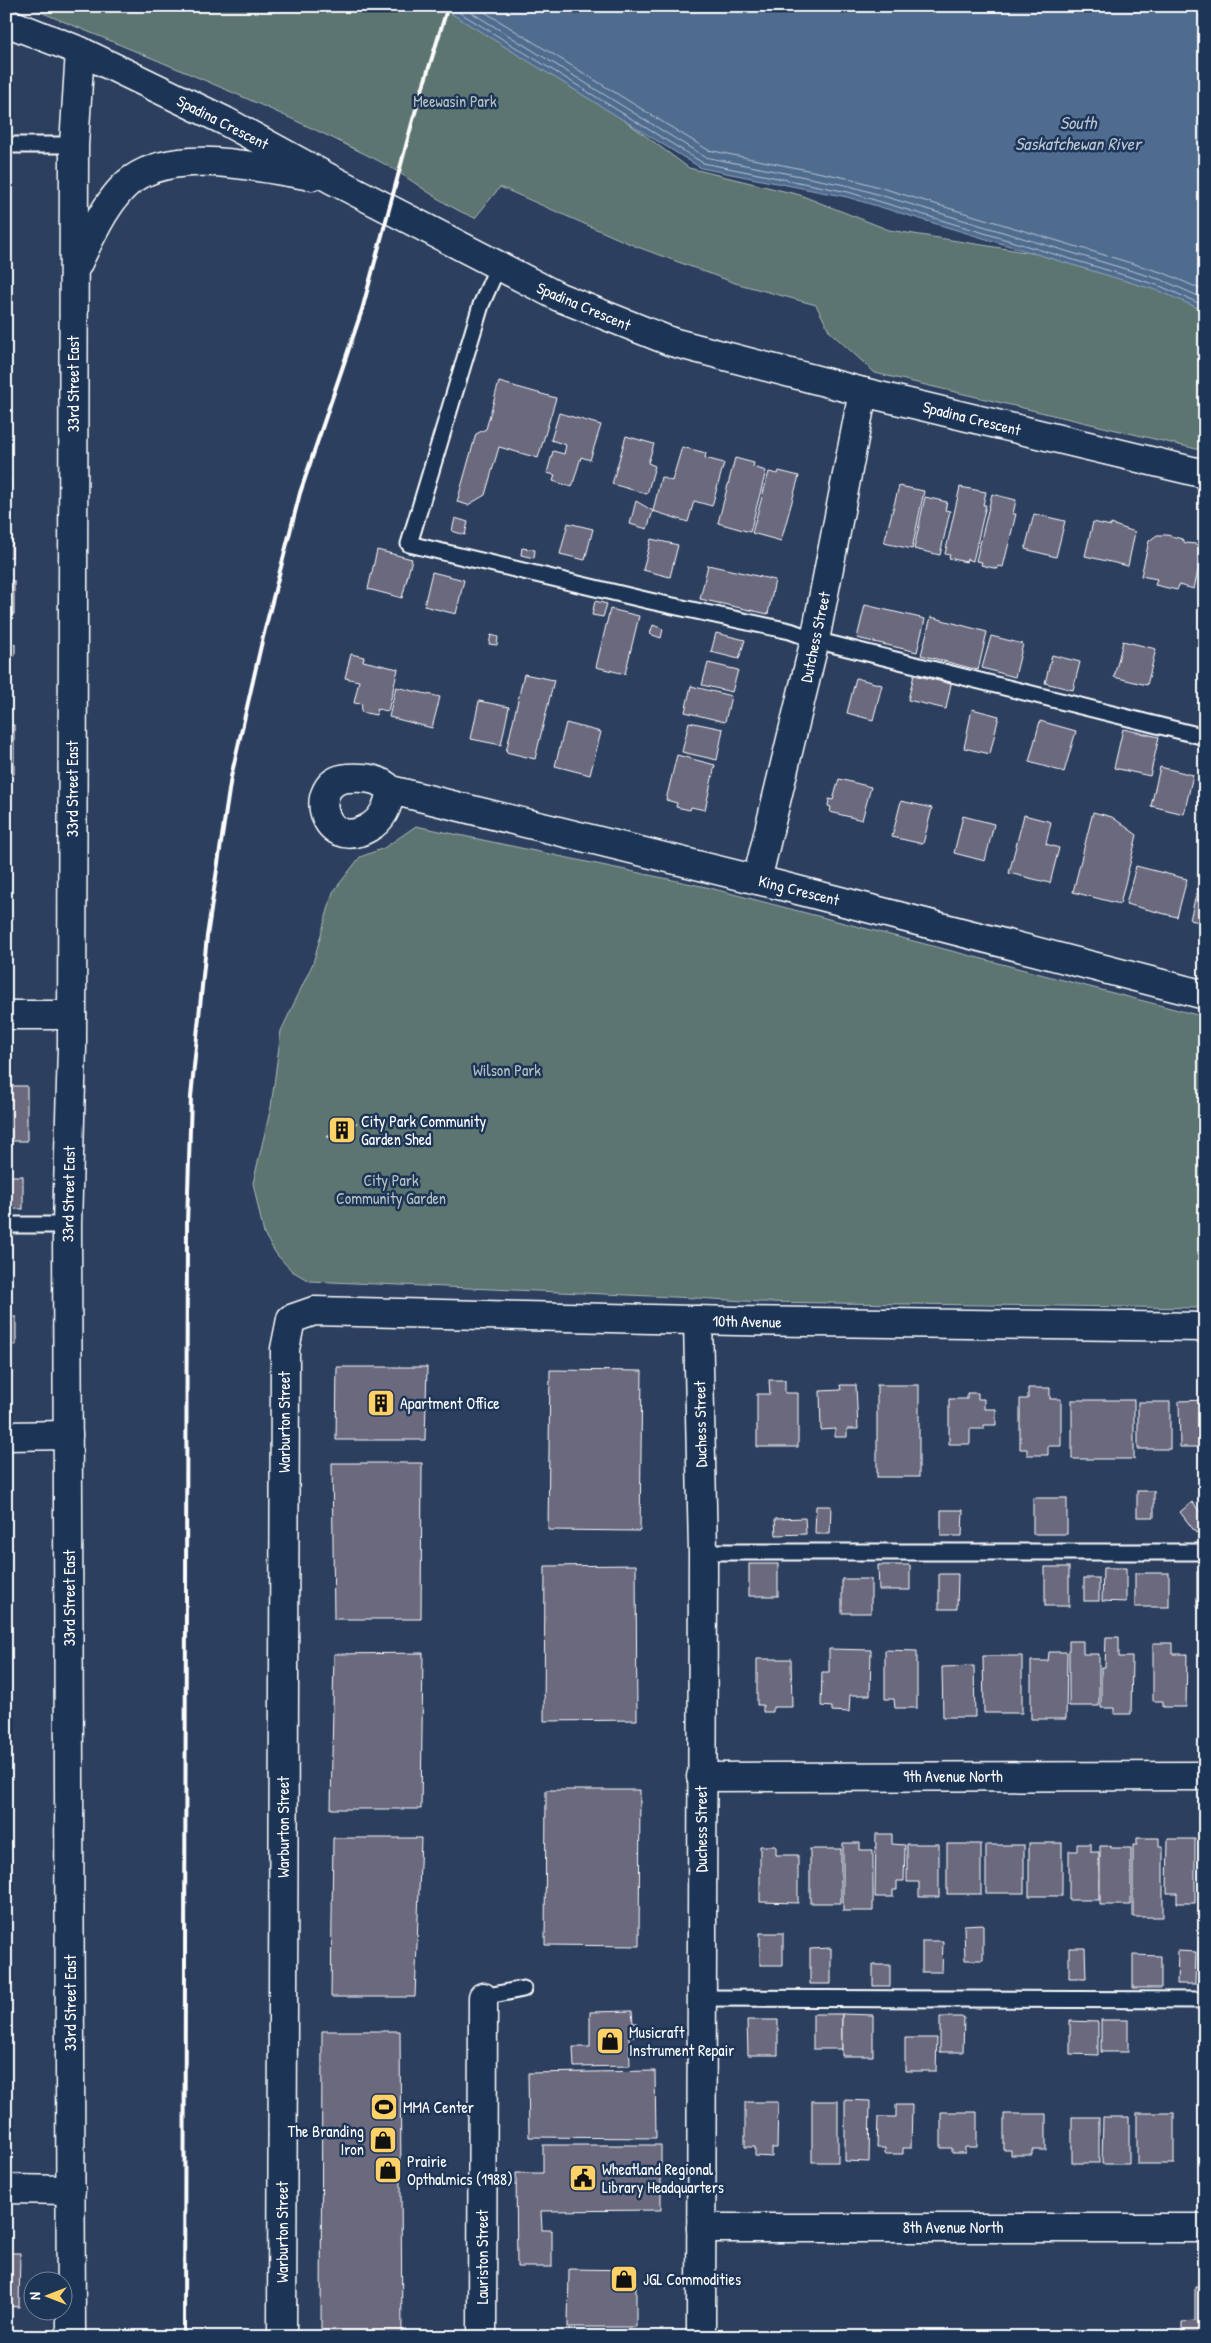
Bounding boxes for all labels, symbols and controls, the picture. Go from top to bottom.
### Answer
street label: Spadina Crescent [173,89,273,155]
park label: Meewasin Park [413,90,497,112]
water label: South Saskatchewan River [1015,110,1143,156]
street label: Spadina Crescent [534,276,635,336]
street label: 33rd Street East [62,335,84,432]
street label: Spadina Crescent [921,395,1024,441]
street label: Dutchess Street [795,589,835,684]
street label: 33rd Street East [61,740,83,837]
street label: King Crescent [756,869,842,911]
park label: Wilson Park [473,1059,541,1081]
place label: City Park Community Garden Shed [361,1110,486,1150]
building icon: City Park Community Garden Shed [327,1115,357,1145]
street label: 33rd Street East [56,1145,80,1242]
park label: City Park Community Garden [336,1169,446,1209]
street label: 10th Avenue [712,1309,783,1333]
street label: Warburton Street [273,1371,295,1473]
street label: Duchess Street [688,1380,712,1467]
building icon: Apartment Office [366,1388,396,1418]
place label: Apartment Office [400,1392,500,1414]
street label: 33rd Street East [58,1549,80,1646]
street label: 9th Avenue North [903,1765,1003,1787]
street label: Warburton Street [272,1776,294,1878]
street label: Duchess Street [690,1785,712,1872]
street label: 33rd Street East [59,1954,81,2051]
place label: Musicraft Instrument Repair [629,2021,734,2061]
shop icon: Musicraft Instrument Repair [595,2026,625,2056]
sports icon: MMA Center [369,2092,399,2122]
place label: MMA Center [403,2096,474,2118]
place label: The Branding Iron [288,2120,364,2160]
shop icon: The Branding Iron [368,2125,398,2155]
place label: Prairie Opthalmics (1988) [407,2150,513,2190]
shop icon: Prairie Opthalmics (1988) [373,2155,403,2185]
place label: Wheatland Regional Library Headquarters [602,2158,724,2198]
public building icon: Wheatland Regional Library Headquarters [568,2163,598,2193]
street label: Warburton Street [271,2181,293,2283]
street label: Lauriston Street [471,2209,493,2304]
street label: 8th Avenue North [903,2216,1003,2238]
shop icon: JGL Commodities [609,2264,639,2294]
place label: JGL Commodities [643,2268,741,2290]
north arrow [22,2270,72,2320]
text: N [25,2292,44,2300]

